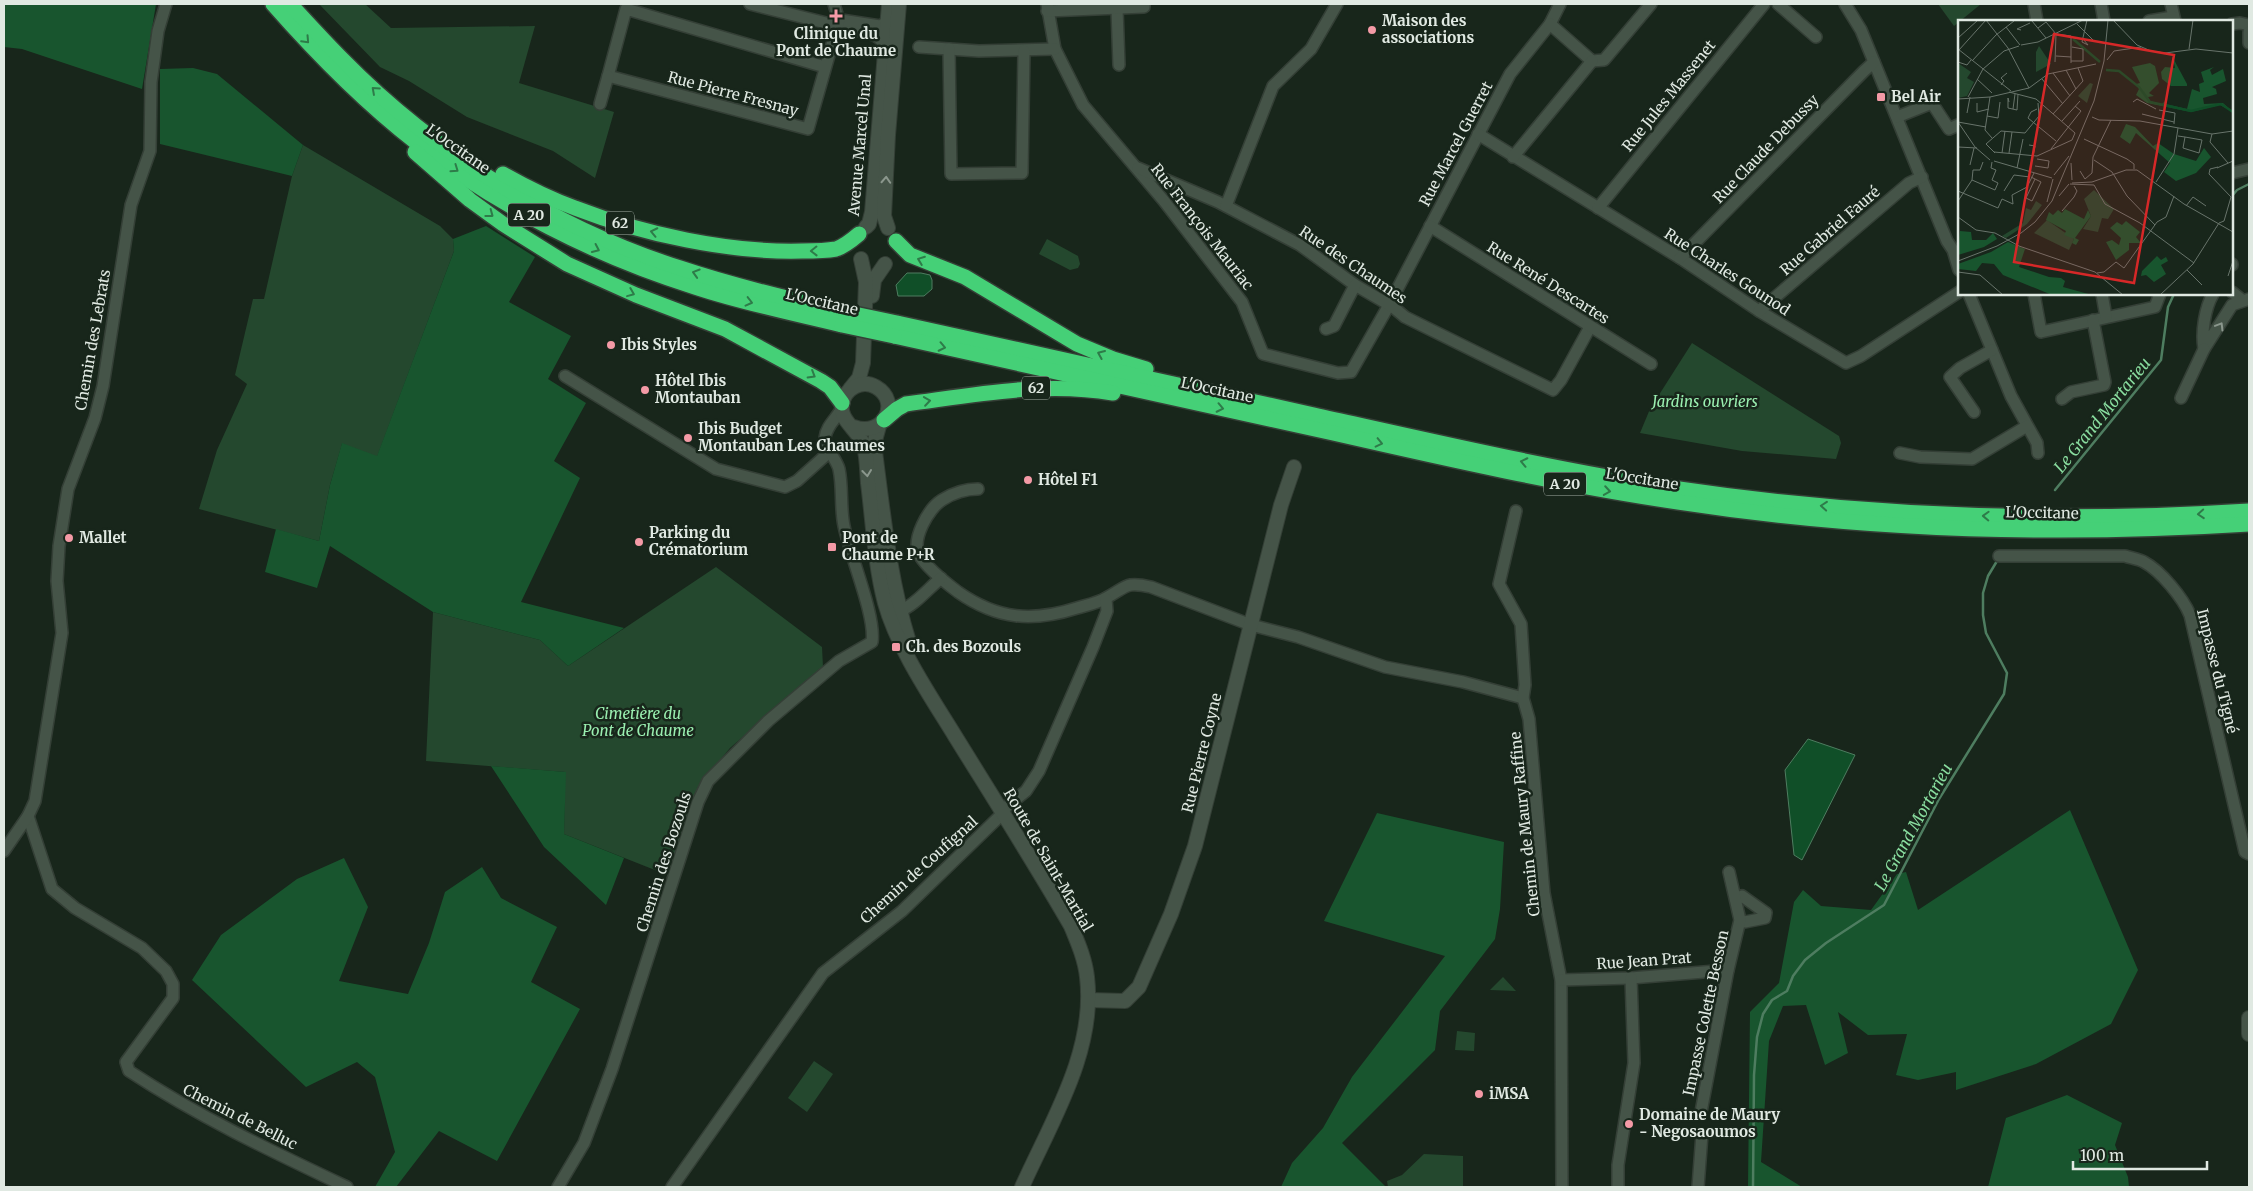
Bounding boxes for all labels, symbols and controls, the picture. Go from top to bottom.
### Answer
marker: Clinique du Pont de Chaume [829,9,843,23]
place label: Maison des associations [1382,11,1474,47]
inset map [1958,20,2233,295]
place label: Clinique du Pont de Chaume [776,24,896,60]
marker: Maison des associations [1366,24,1378,36]
one-way arrow [300,34,309,43]
street label: Rue Jules Massenet [1618,36,1720,155]
street label: Rue Pierre Fresnay [666,67,801,120]
street label: Avenue Marcel Unal [844,73,875,218]
street label: Rue Marcel Guerret [1415,78,1497,209]
one-way arrow [372,87,381,96]
place label: Bel Air [1891,87,1941,106]
street label: Rue Claude Debussy [1709,90,1823,207]
marker: Bel Air [1875,91,1887,103]
street label: L'Occitane [423,120,494,178]
street label: Rue François Mauriac [1147,160,1258,294]
one-way arrow [449,163,458,172]
one-way arrow [881,176,892,184]
street label: Rue Gabriel Fauré [1776,182,1884,279]
road number: A 20 [508,204,550,226]
one-way arrow [484,209,493,217]
road number: 62 [606,212,634,234]
street label: Rue des Chaumes [1296,221,1411,308]
street label: Rue Charles Gounod [1661,224,1794,319]
one-way arrow [649,227,658,238]
street label: Rue René Descartes [1484,237,1613,328]
one-way arrow [591,243,600,254]
one-way arrow [810,245,818,256]
one-way arrow [917,256,926,266]
street label: Chemin des Lebrats [71,268,114,412]
one-way arrow [693,269,701,279]
street label: L'Occitane [784,284,860,319]
one-way arrow [627,288,635,298]
one-way arrow [745,297,753,307]
one-way arrow [2213,323,2223,332]
place label: Ibis Styles [621,335,697,354]
marker: Ibis Styles [605,339,617,351]
one-way arrow [938,341,947,351]
one-way arrow [1097,350,1106,360]
water label: Le Grand Mortarieu [2049,353,2155,477]
one-way arrow [806,369,815,378]
place label: Hôtel Ibis Montauban [655,371,741,407]
street label: L'Occitane [1179,373,1255,406]
road number: 62 [1022,376,1050,399]
marker: Hôtel Ibis Montauban [639,384,651,396]
park label: Jardins ouvriers [1650,392,1758,411]
one-way arrow [923,396,931,407]
one-way arrow [1216,403,1225,413]
place label: Ibis Budget Montauban Les Chaumes [698,419,885,455]
marker: Ibis Budget Montauban Les Chaumes [682,432,694,444]
one-way arrow [1375,438,1383,448]
one-way arrow [1520,457,1529,467]
street label: L'Occitane [1604,463,1680,494]
one-way arrow [861,470,872,478]
place label: Hôtel F1 [1038,470,1098,489]
road number: A 20 [1544,472,1586,496]
marker: Hôtel F1 [1022,474,1034,486]
one-way arrow [1602,485,1611,495]
one-way arrow [1819,501,1827,512]
street label: L'Occitane [2005,502,2079,523]
one-way arrow [2196,508,2204,519]
one-way arrow [1981,511,1989,521]
place label: Parking du Crématorium [649,523,748,559]
place label: Mallet [79,528,127,547]
place label: Pont de Chaume P+R [842,528,935,564]
marker: Mallet [63,532,75,544]
marker: Parking du Crématorium [633,536,645,548]
marker: Pont de Chaume P+R [826,541,838,553]
street label: Impasse du Tigné [2193,607,2242,735]
place label: Ch. des Bozouls [906,637,1021,656]
marker: Ch. des Bozouls [890,641,902,653]
street label: Rue Pierre Coyne [1177,691,1226,815]
park label: Cimetière du Pont de Chaume [582,704,694,740]
street label: Chemin de Maury Raffine [1505,731,1544,917]
water label: Le Grand Mortarieu [1870,760,1956,894]
street label: Route de Saint-Martial [1000,785,1097,935]
street label: Chemin des Bozouls [632,789,695,934]
street label: Chemin de Coufignal [856,812,982,927]
street label: Impasse Colette Besson [1679,928,1732,1098]
street label: Rue Jean Prat [1596,948,1692,973]
street label: Chemin de Belluc [180,1080,301,1154]
place label: iMSA [1489,1084,1529,1103]
marker: iMSA [1473,1088,1485,1100]
place label: Domaine de Maury - Negosaoumos [1639,1105,1780,1141]
marker: Domaine de Maury - Negosaoumos [1623,1118,1635,1130]
scale bar [2073,1138,2207,1170]
text: 100 m [2080,1146,2124,1165]

